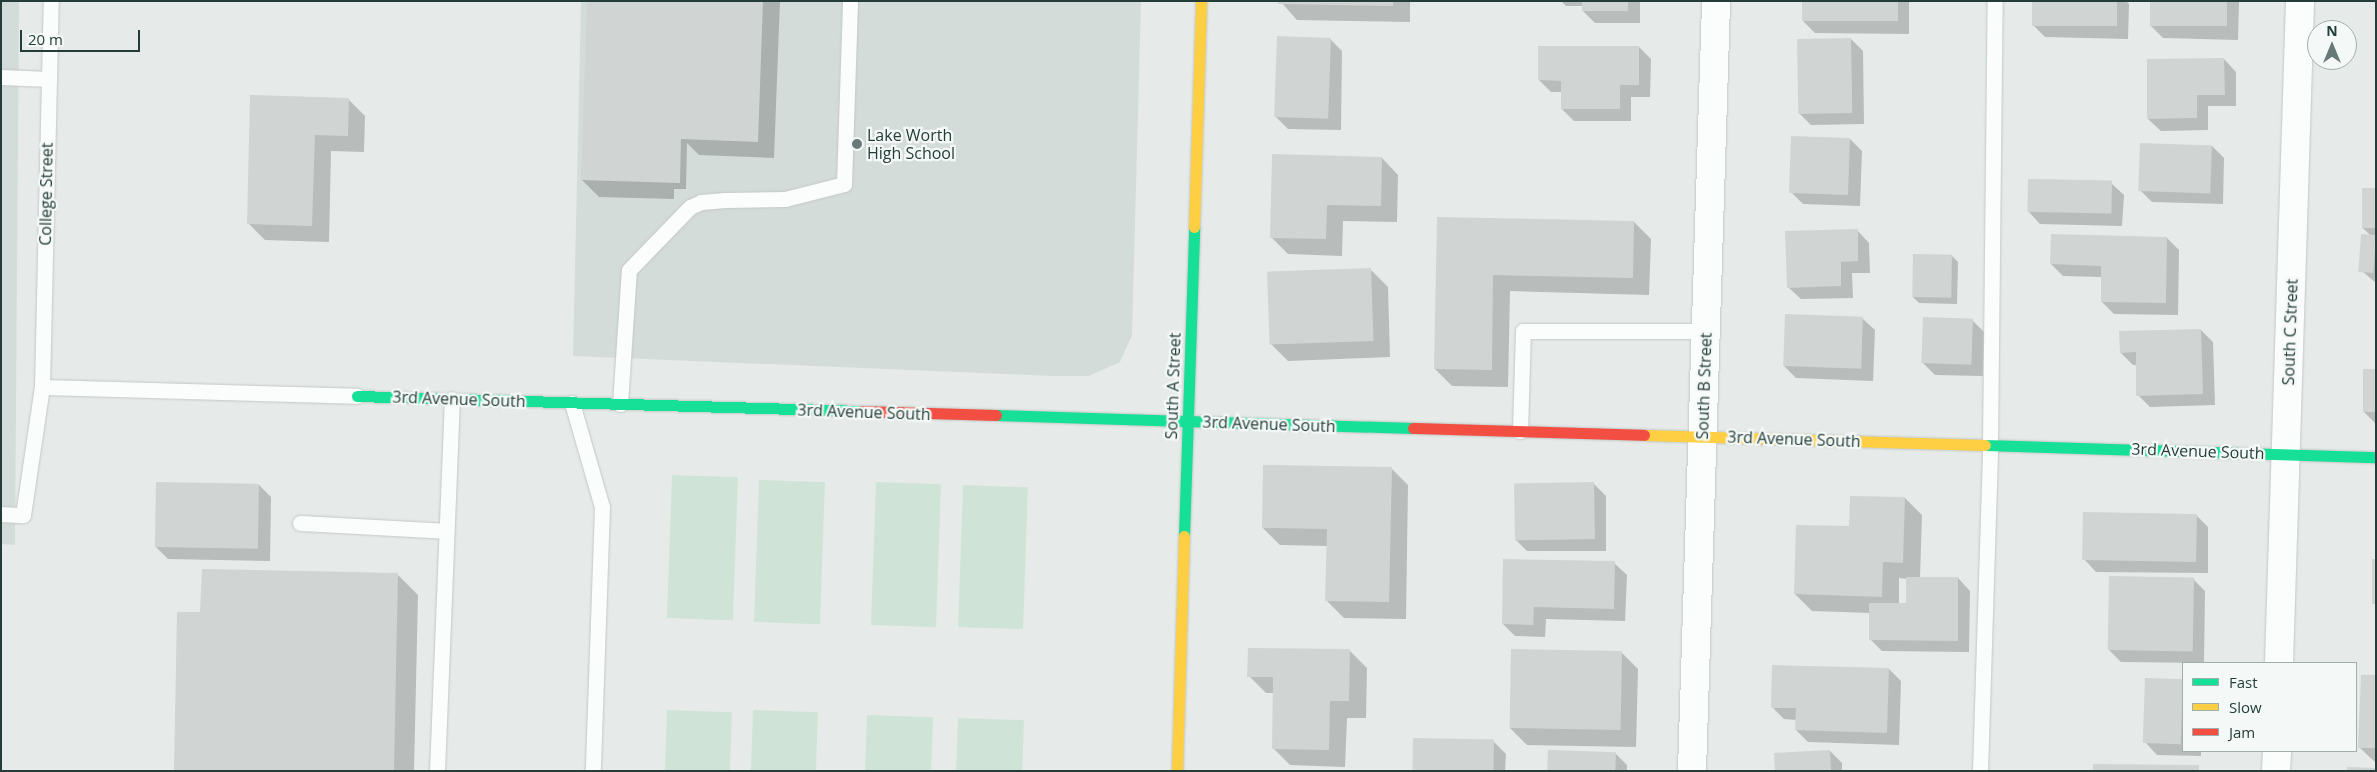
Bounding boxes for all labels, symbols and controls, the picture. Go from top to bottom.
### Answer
scale bar [22,20,142,52]
north arrow [2307,20,2357,70]
text: N [2326,21,2338,40]
text: 20 m [28,29,63,49]
place label: Lake Worth High School [867,125,955,163]
marker: Lake Worth High School [851,138,863,150]
street label: College Street [36,142,56,246]
street label: South C Street [2279,278,2301,386]
street label: South A Street [1162,332,1184,440]
street label: South B Street [1693,332,1715,440]
street label: 3rd Avenue South [392,387,526,411]
street label: 3rd Avenue South [797,400,931,424]
street label: 3rd Avenue South [1202,412,1336,436]
street label: 3rd Avenue South [1727,427,1861,451]
street label: 3rd Avenue South [2131,439,2265,463]
legend [2182,662,2357,752]
text: Fast [2229,672,2258,692]
text: Slow [2229,697,2262,717]
text: Jam [2229,722,2255,742]

